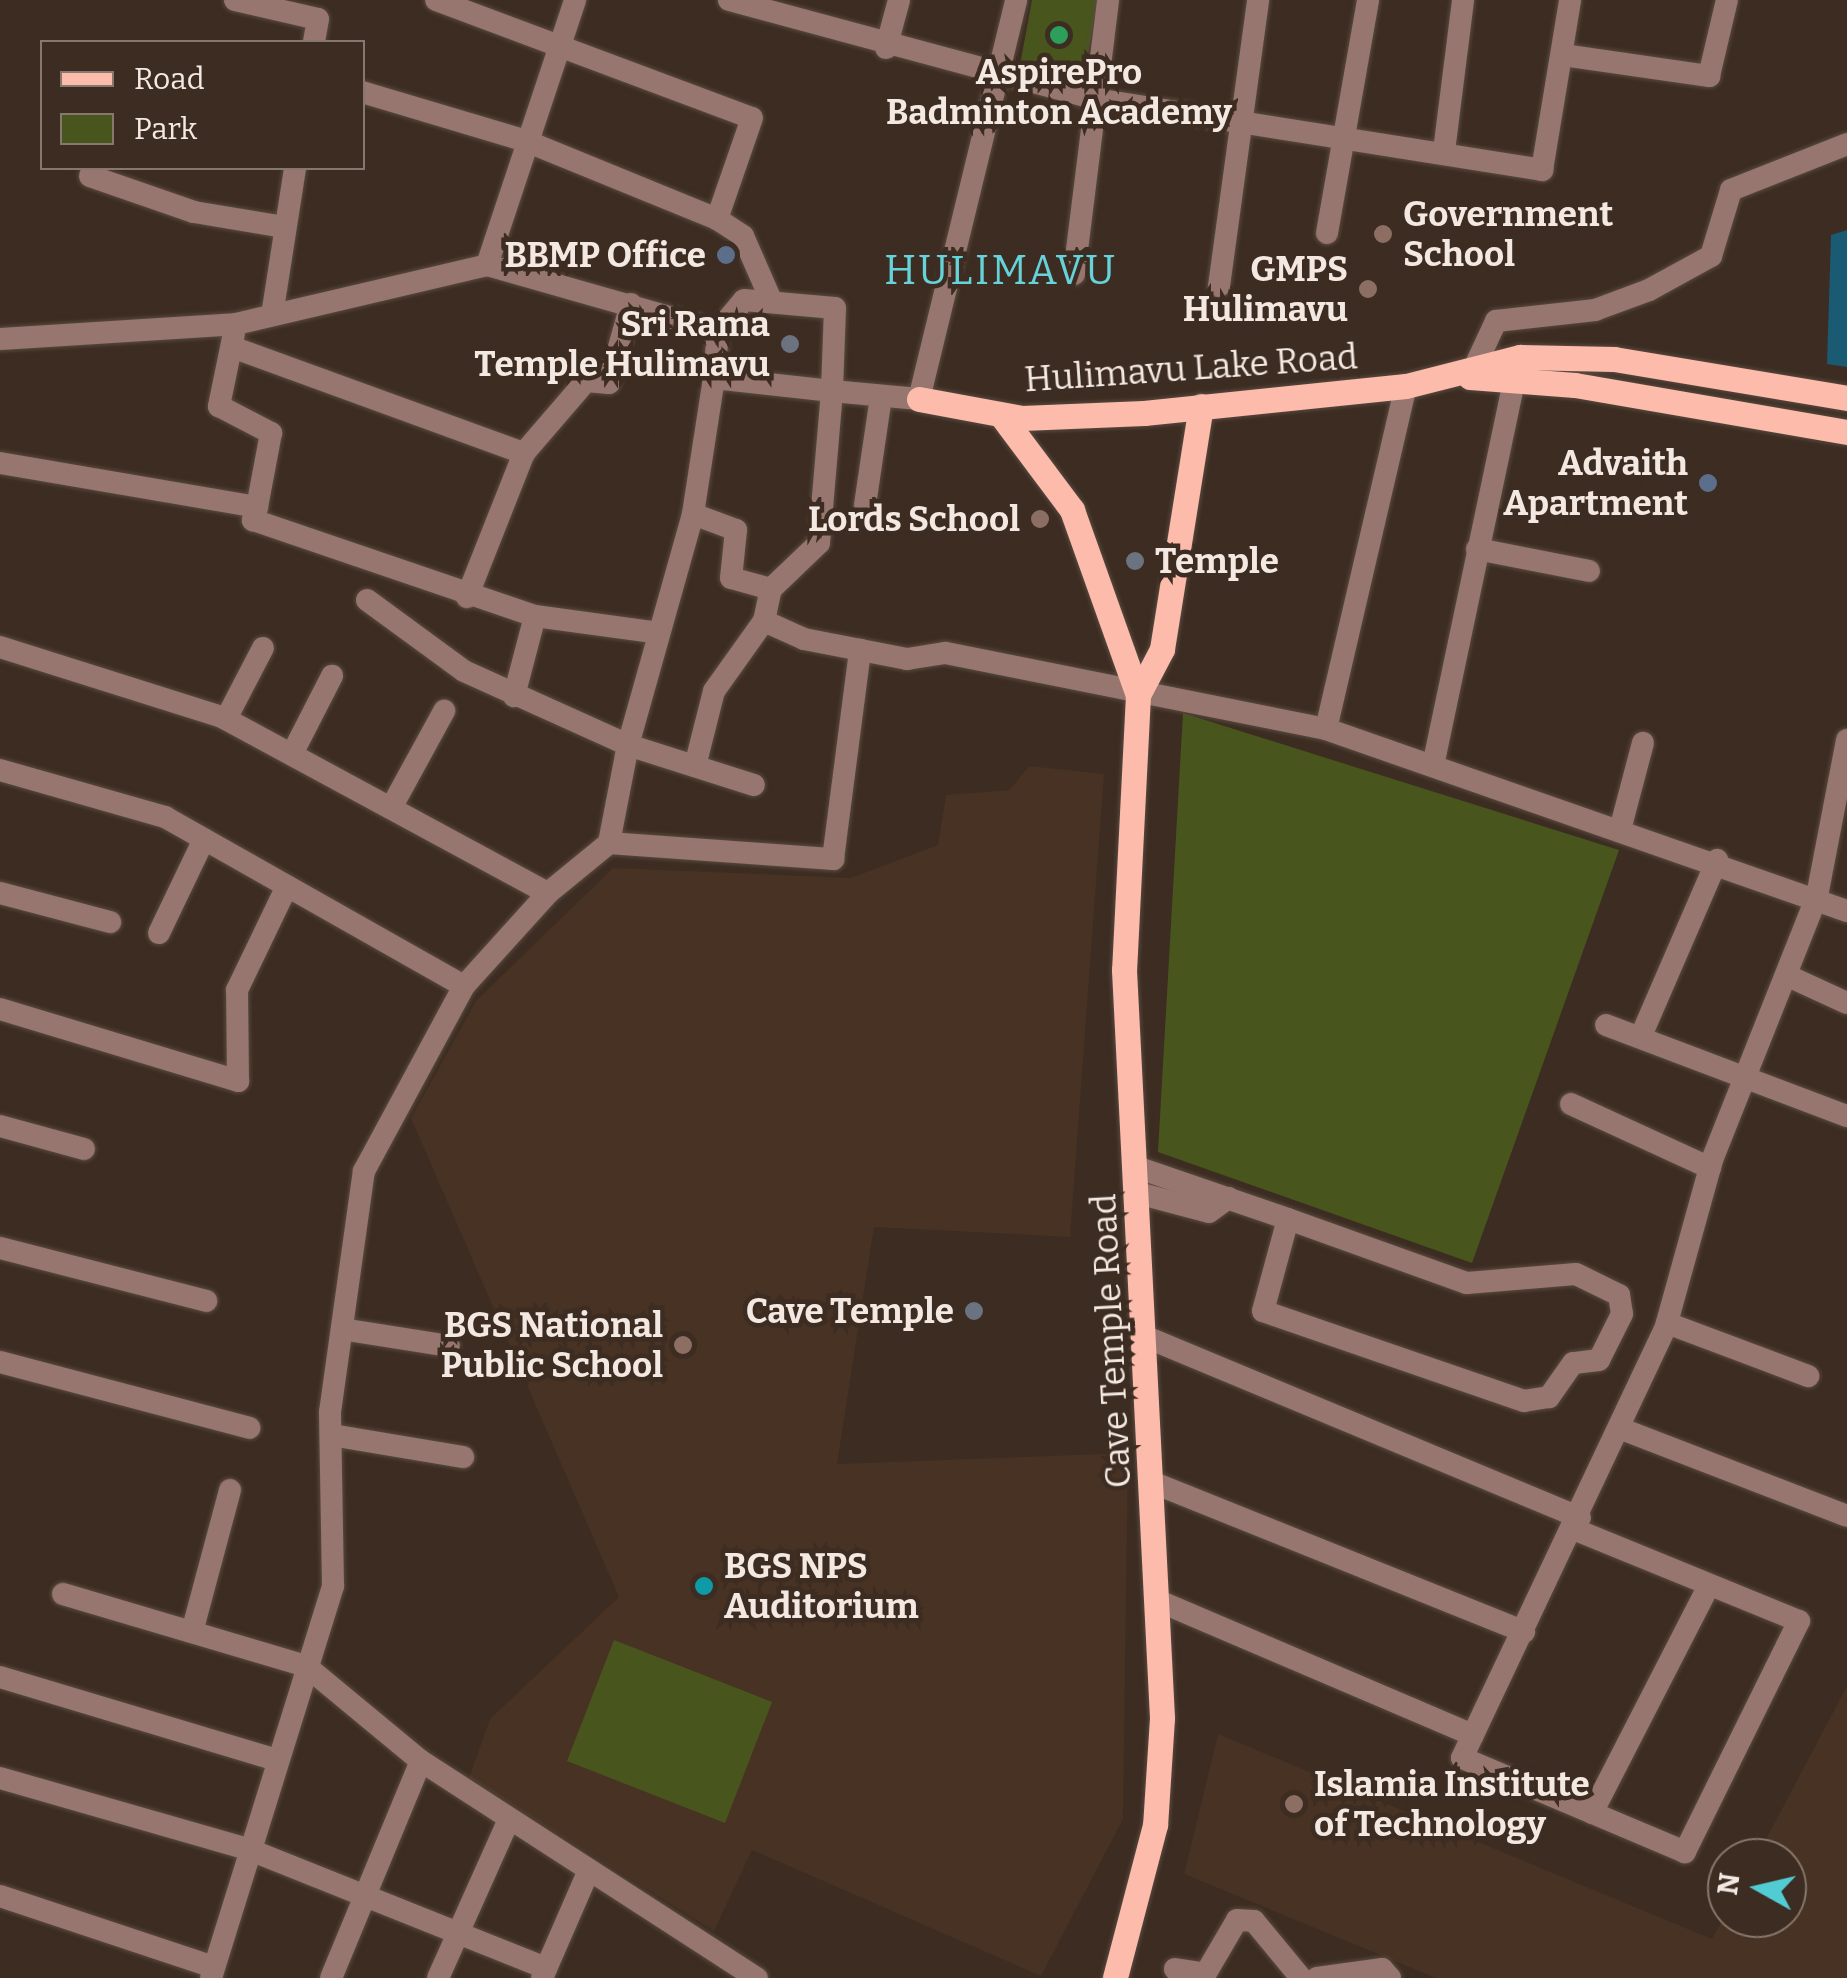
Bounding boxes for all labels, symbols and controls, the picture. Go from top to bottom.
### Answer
marker: AspirePro Badminton Academy [1048,24,1070,46]
legend [40,40,365,170]
place label: AspirePro Badminton Academy [886,51,1232,133]
text: Road [134,61,205,97]
text: Park [134,111,197,147]
place label: Government School [1403,193,1613,275]
marker: Government School [1372,223,1394,245]
place label: BBMP Office [505,234,706,276]
marker: BBMP Office [715,244,737,266]
district label: HULIMAVU [884,247,1118,295]
place label: GMPS Hulimavu [1183,248,1348,330]
marker: GMPS Hulimavu [1357,278,1379,300]
place label: Sri Rama Temple Hulimavu [474,303,770,385]
marker: Sri Rama Temple Hulimavu [779,333,801,355]
street label: Hulimavu Lake Road [1023,335,1359,401]
place label: Advaith Apartment [1503,442,1688,524]
marker: Advaith Apartment [1697,472,1719,494]
place label: Lords School [808,498,1020,540]
marker: Lords School [1029,508,1051,530]
place label: Temple [1155,540,1279,582]
marker: Temple [1124,550,1146,572]
street label: Cave Temple Road [1082,1193,1140,1489]
place label: Cave Temple [746,1290,954,1332]
marker: Cave Temple [963,1300,985,1322]
place label: BGS National Public School [441,1304,663,1386]
marker: BGS National Public School [672,1334,694,1356]
place label: BGS NPS Auditorium [724,1545,919,1627]
marker: BGS NPS Auditorium [693,1575,715,1597]
place label: Islamia Institute of Technology [1314,1763,1590,1845]
marker: Islamia Institute of Technology [1283,1793,1305,1815]
north arrow [1707,1838,1807,1938]
text: N [1711,1871,1747,1897]

